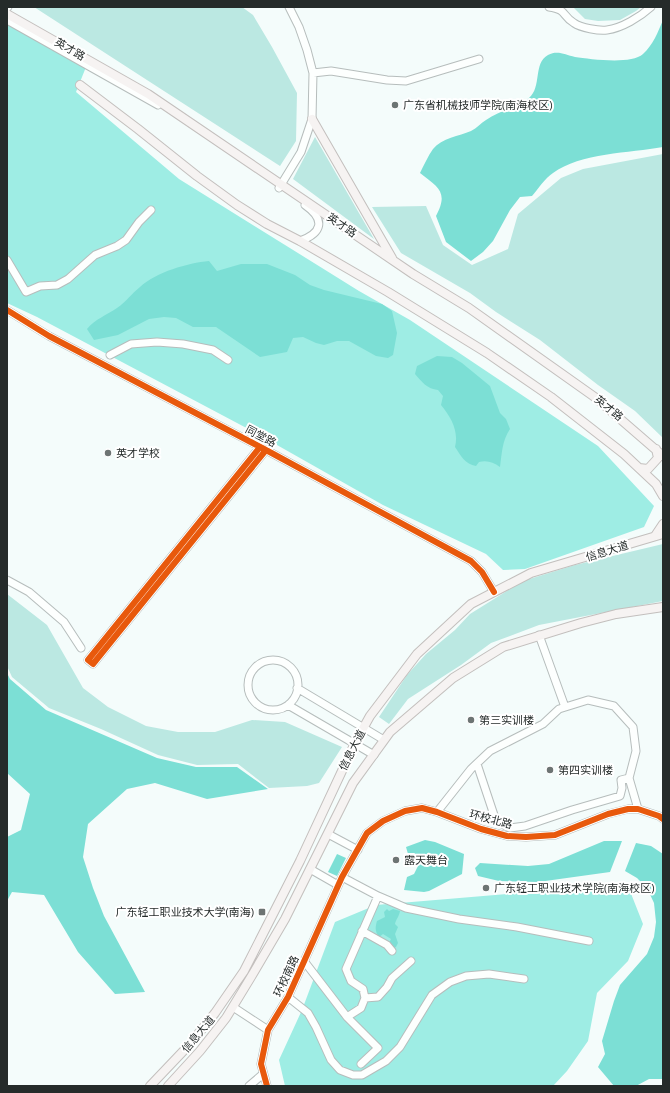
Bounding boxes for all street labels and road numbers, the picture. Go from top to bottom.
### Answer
street label: 英才路 [52,34,88,63]
street label: 英才路 [324,209,360,240]
street label: 英才路 [592,391,627,424]
street label: 同堂路 [243,421,279,450]
street label: 信息大道 [584,537,630,564]
street label: 信息大道 [335,727,368,773]
street label: 环校北路 [468,806,514,831]
street label: 环校南路 [269,953,302,999]
street label: 信息大道 [178,1012,218,1055]

